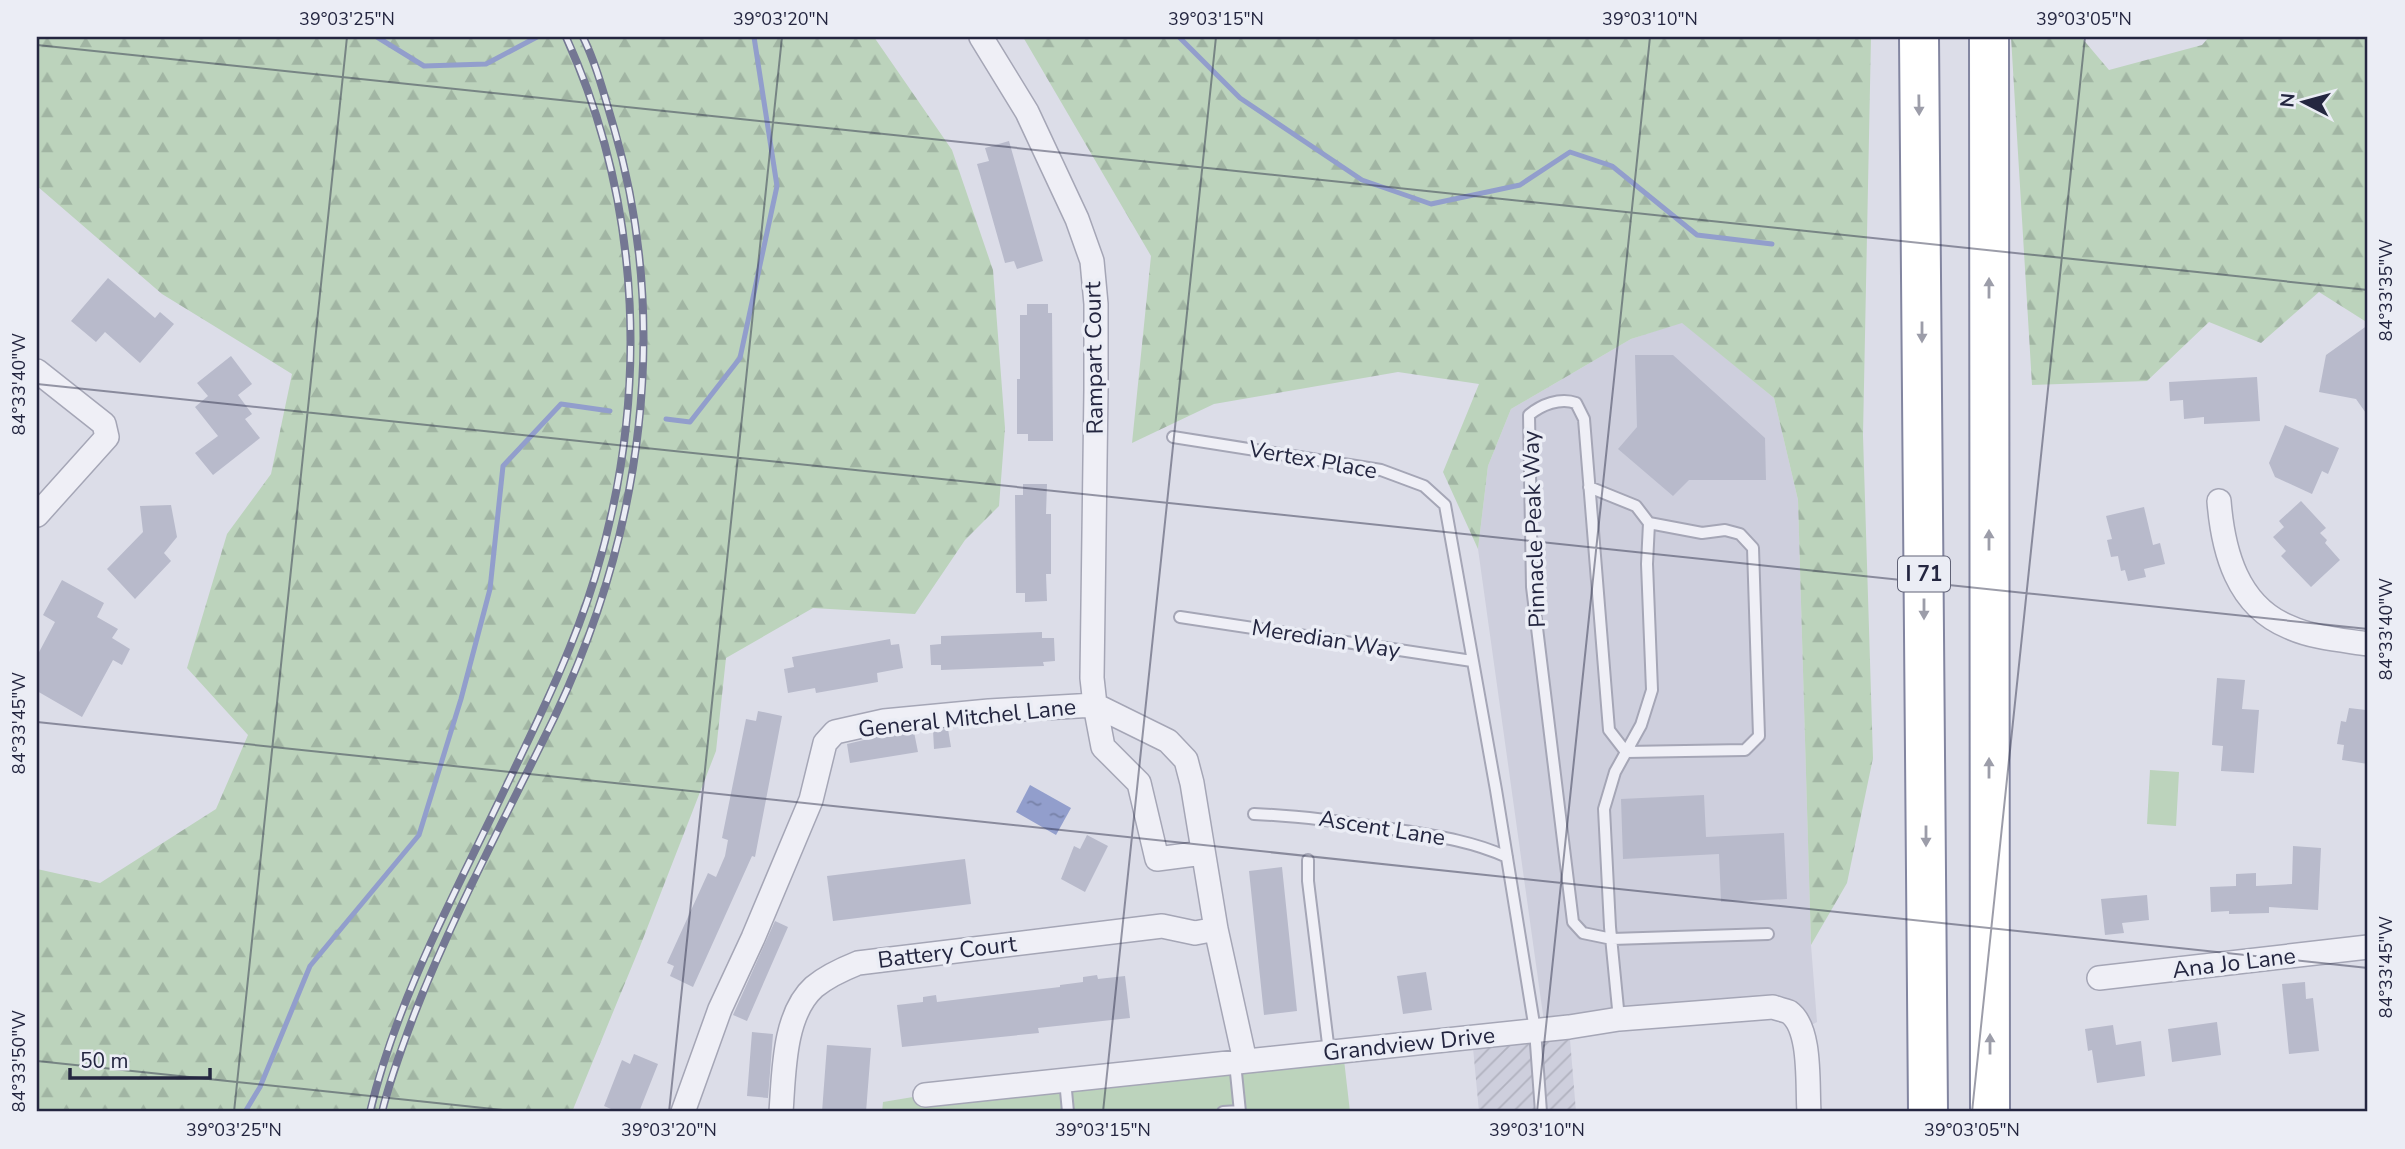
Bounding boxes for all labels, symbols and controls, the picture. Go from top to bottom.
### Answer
text: 39°03'25"N [299,7,395,31]
text: 39°03'20"N [733,7,829,31]
text: 39°03'15"N [1168,7,1264,31]
text: 39°03'10"N [1602,7,1698,31]
text: 39°03'05"N [2036,7,2132,31]
north arrow [2268,66,2338,136]
text: N [2274,92,2302,109]
one-way arrow [1914,94,1925,116]
text: 84°33'35"W [2374,239,2398,341]
one-way arrow [1983,277,1995,299]
street label: Rampart Court [1077,280,1111,435]
one-way arrow [1916,322,1928,344]
text: 84°33'40"W [7,333,31,435]
street label: Pinnacle Peak Way [1515,430,1553,628]
street label: Vertex Place [1245,433,1380,487]
one-way arrow [1983,529,1995,551]
road number: I 71 [1898,556,1950,592]
text: 84°33'40"W [2374,578,2398,680]
one-way arrow [1918,598,1930,620]
street label: Meredian Way [1249,612,1403,666]
text: 84°33'45"W [7,672,31,774]
street label: General Mitchel Lane [857,691,1077,745]
one-way arrow [1983,756,1995,778]
street label: Ascent Lane [1317,803,1447,853]
one-way arrow [1920,826,1931,848]
text: 84°33'45"W [2374,916,2398,1018]
street label: Battery Court [876,928,1019,976]
street label: Ana Jo Lane [2171,940,2297,986]
text: 84°33'50"W [7,1010,31,1112]
street label: Grandview Drive [1322,1020,1496,1068]
one-way arrow [1984,1033,1996,1055]
scale bar [70,1037,210,1081]
text: 50 m [80,1047,129,1075]
text: 39°03'25"N [186,1118,282,1142]
text: 39°03'20"N [621,1118,717,1142]
text: 39°03'15"N [1055,1118,1151,1142]
text: 39°03'10"N [1489,1118,1585,1142]
text: 39°03'05"N [1924,1118,2020,1142]

